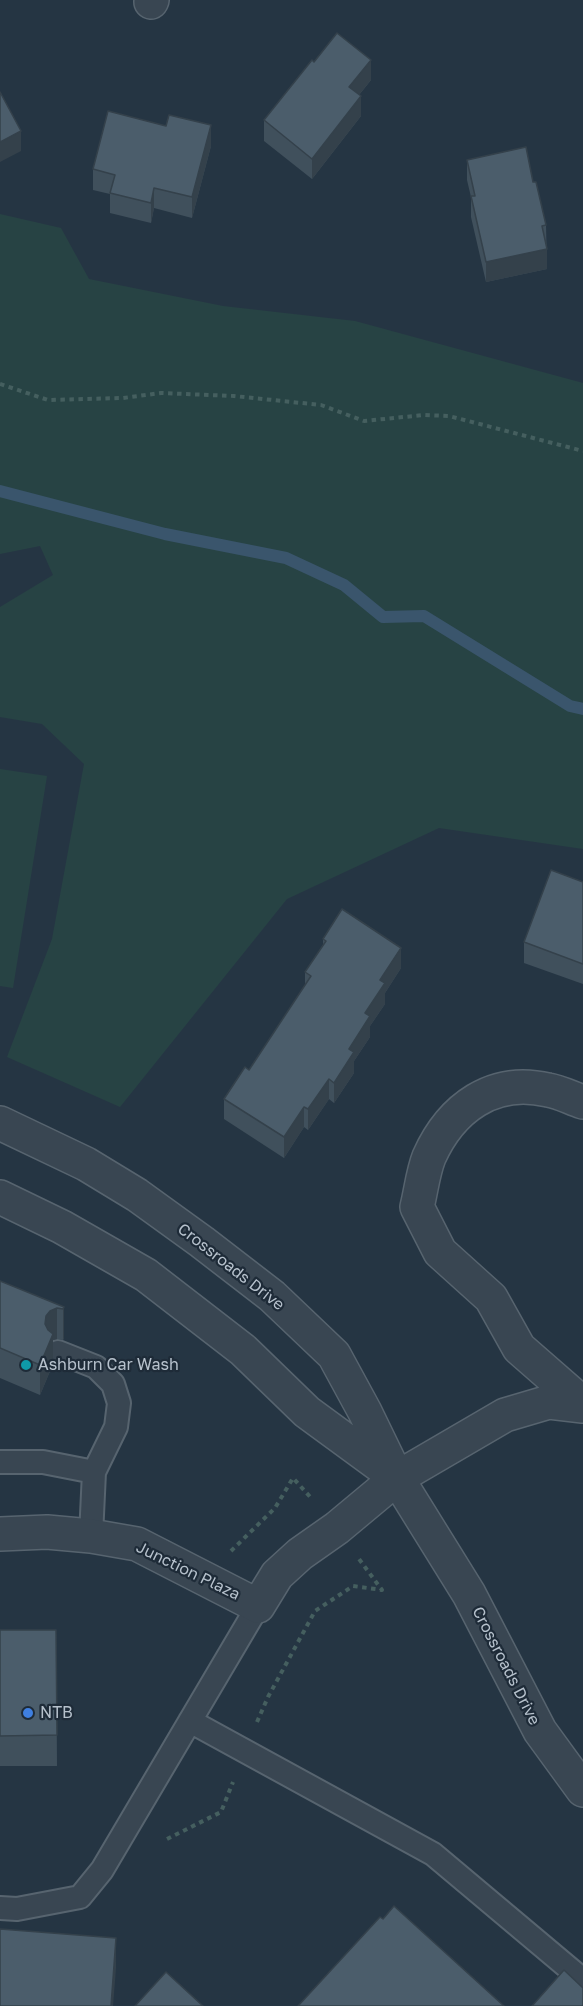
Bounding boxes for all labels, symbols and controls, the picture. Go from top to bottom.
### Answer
street label: Crossroads Drive [174,1219,288,1315]
place label: Ashburn Car Wash [38,1355,179,1375]
marker: Ashburn Car Wash [19,1358,33,1372]
street label: Junction Plaza [133,1538,243,1604]
street label: Crossroads Drive [468,1604,544,1728]
place label: NTB [40,1703,73,1723]
marker: NTB [21,1706,35,1720]

